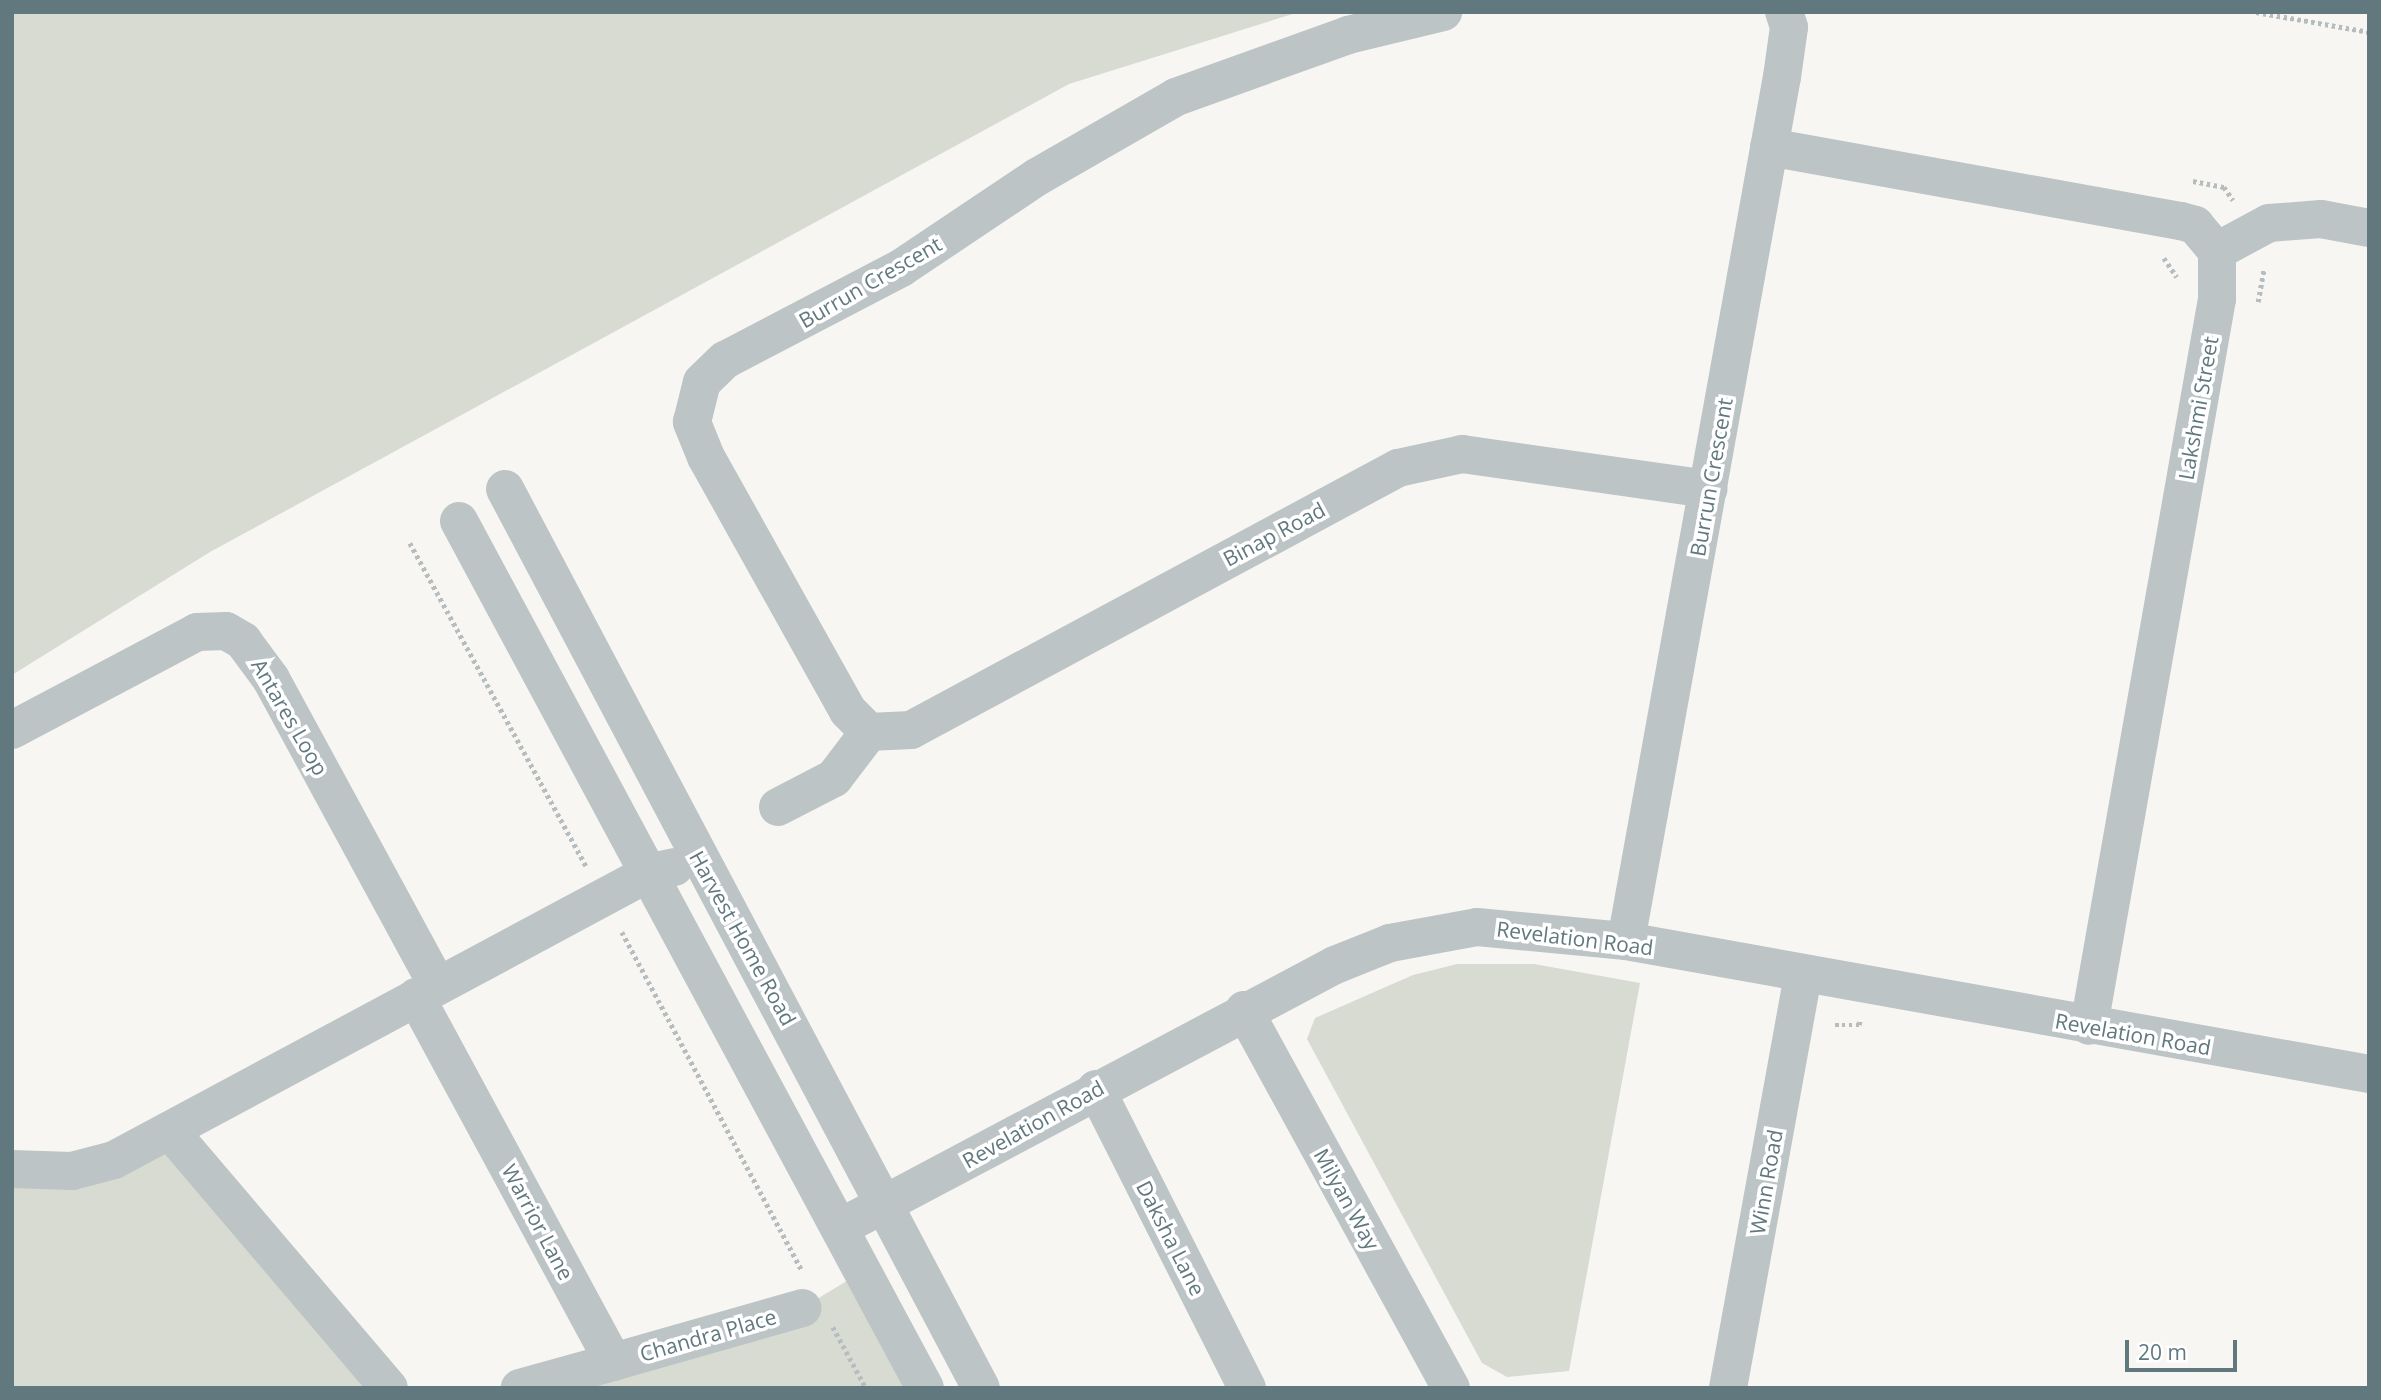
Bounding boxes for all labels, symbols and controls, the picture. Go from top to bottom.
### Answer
street label: Burrun Crescent [794,231,946,333]
street label: Lakshmi Street [2173,334,2223,482]
street label: Burrun Crescent [1685,396,1737,558]
street label: Binap Road [1219,497,1329,571]
street label: Antares Loop [247,654,333,780]
street label: Harvest Home Road [684,846,802,1030]
street label: Revelation Road [1495,916,1655,960]
street label: Revelation Road [2053,1008,2213,1060]
street label: Revelation Road [958,1075,1108,1173]
street label: Winn Road [1744,1128,1788,1236]
street label: Milyan Way [1309,1144,1385,1254]
street label: Warrior Lane [497,1160,579,1284]
street label: Daksha Lane [1131,1176,1211,1300]
street label: Chandra Place [637,1304,779,1366]
scale bar [2129,1326,2241,1370]
text: 20 m [2138,1338,2187,1366]

